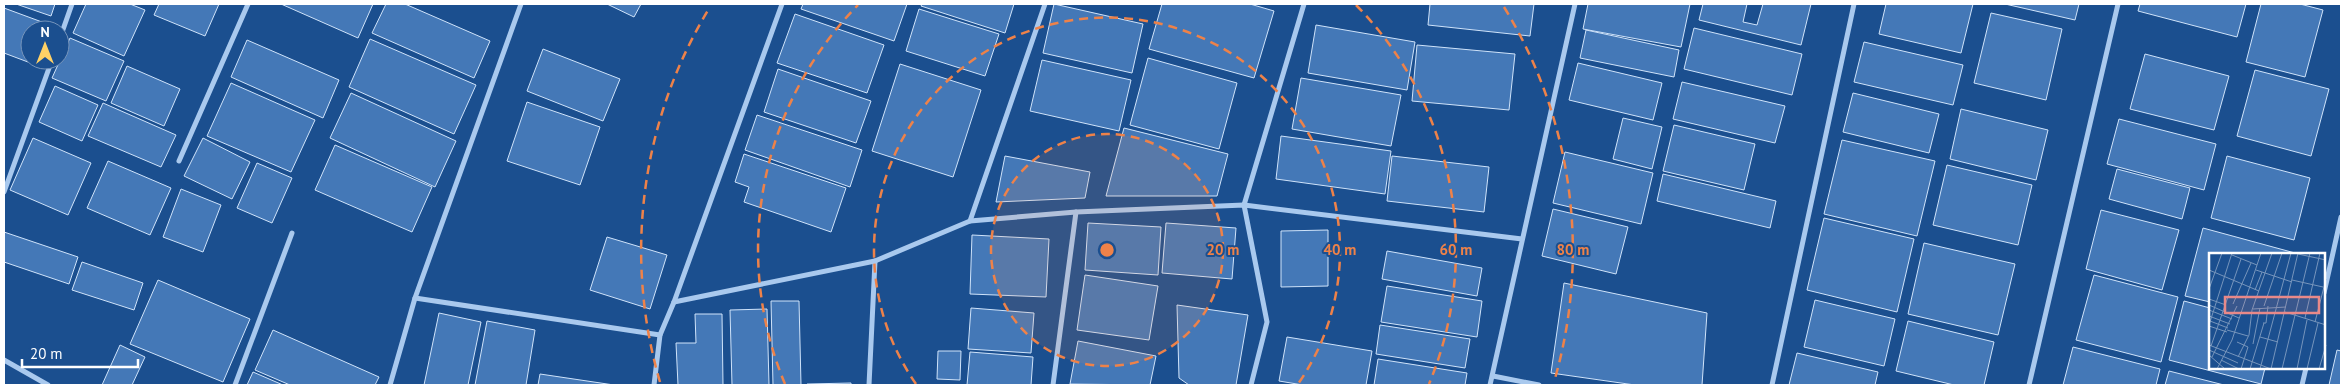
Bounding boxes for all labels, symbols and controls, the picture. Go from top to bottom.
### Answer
north arrow [20,20,70,70]
text: N [40,23,50,41]
text: 20 m [1207,240,1239,259]
text: 40 m [1324,240,1356,259]
text: 60 m [1440,240,1472,259]
text: 80 m [1557,240,1589,259]
centre of rings [1098,241,1116,259]
inset map [2209,253,2325,369]
scale bar [22,336,139,368]
text: 20 m [30,344,63,363]

